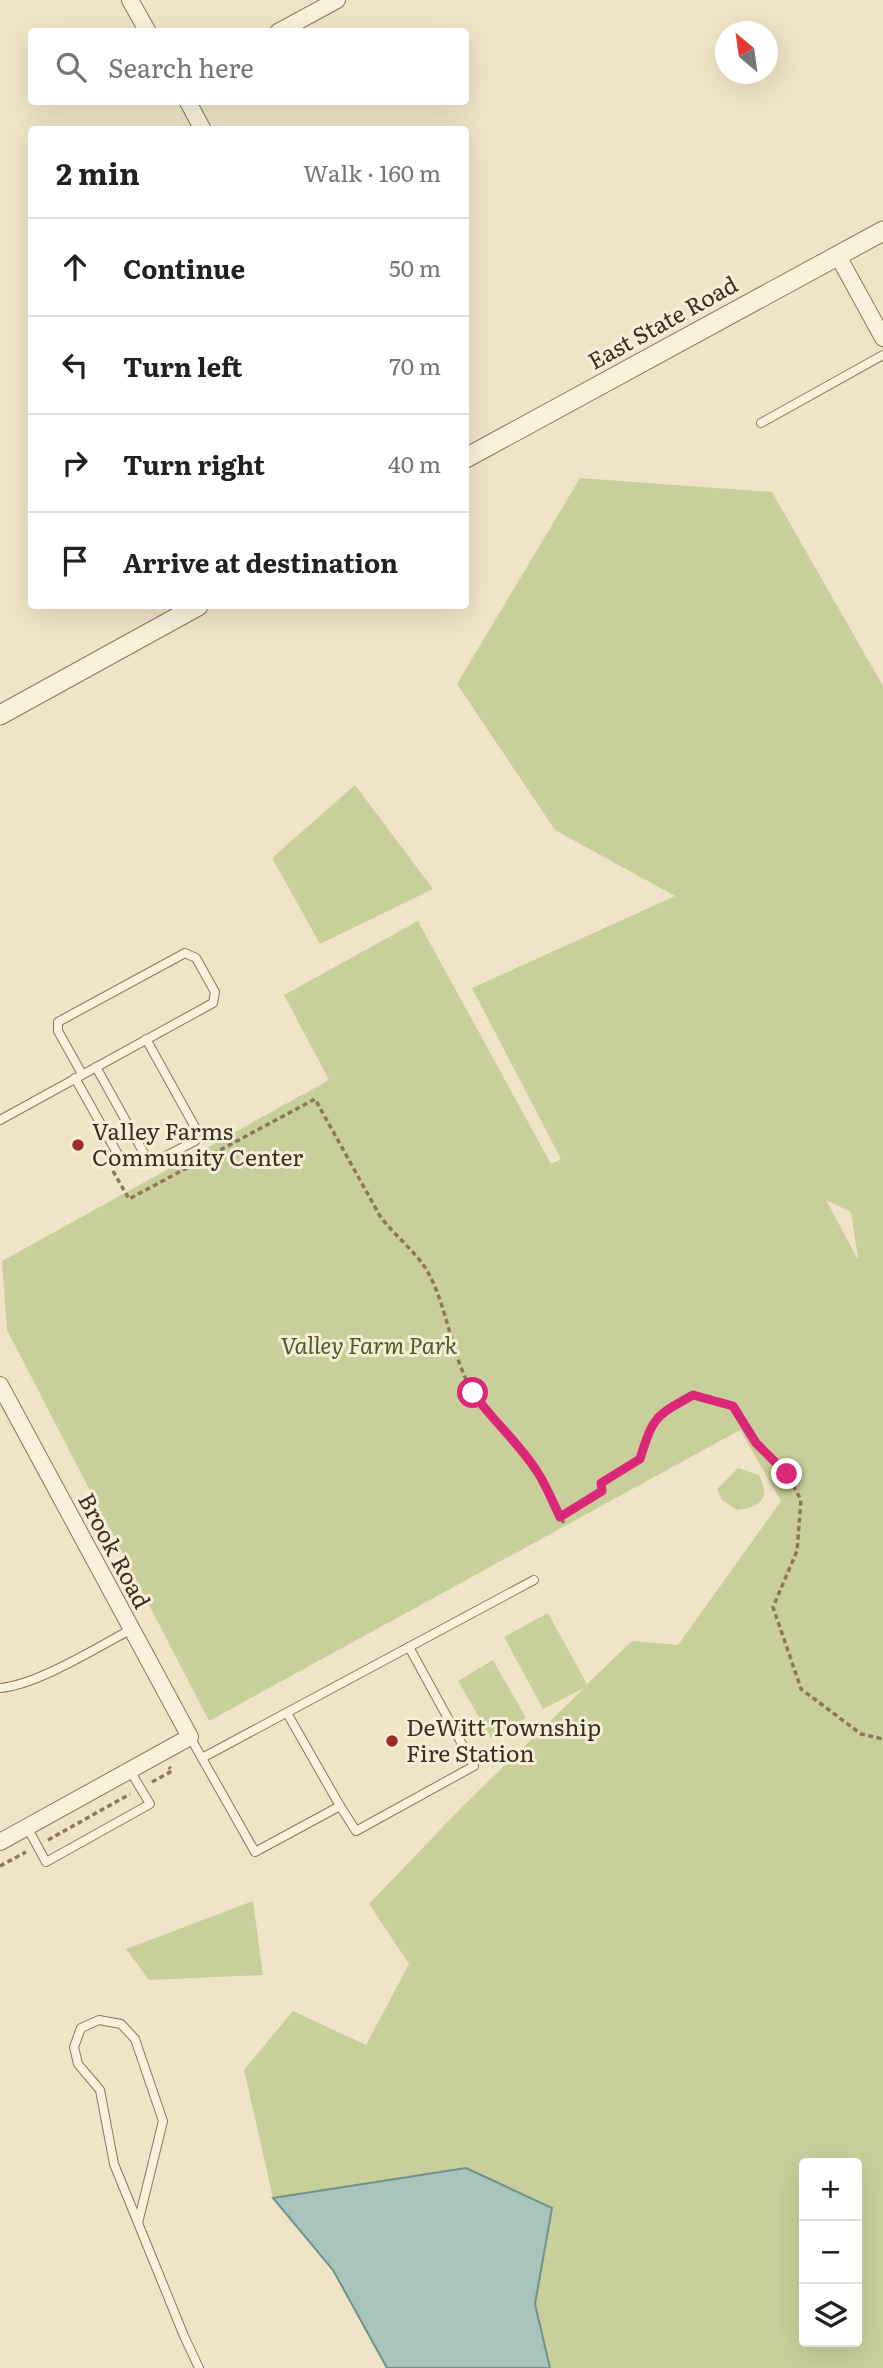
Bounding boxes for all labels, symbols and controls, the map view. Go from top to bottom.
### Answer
north arrow [715,21,778,84]
search box [28,28,469,105]
text: Search here [108,47,254,86]
icon: search [52,48,90,86]
text: 2 min [56,150,140,194]
text: Walk · 160 m [303,155,441,189]
icon: ahead [56,248,94,286]
text: Continue [123,248,245,287]
text: 50 m [389,250,441,284]
street label: East State Road [581,266,743,377]
icon: left [56,346,94,384]
text: Turn left [123,346,242,385]
text: 70 m [389,348,441,382]
icon: right [56,444,94,482]
text: Turn right [123,444,265,483]
text: 40 m [388,446,441,480]
icon: arrive [56,542,94,580]
text: Arrive at destination [123,542,398,581]
place label: Valley Farms Community Center [92,1113,303,1173]
marker: Valley Farms Community Center [70,1137,86,1153]
park label: Valley Farm Park [281,1327,458,1361]
route start [457,1377,488,1408]
route end [771,1458,802,1489]
street label: Brook Road [71,1486,161,1614]
place label: DeWitt Township Fire Station [406,1709,601,1769]
marker: DeWitt Township Fire Station [384,1733,400,1749]
map controls [799,2158,862,2347]
button: + [799,2158,862,2221]
button: − [799,2221,862,2284]
button: layers [799,2284,862,2347]

